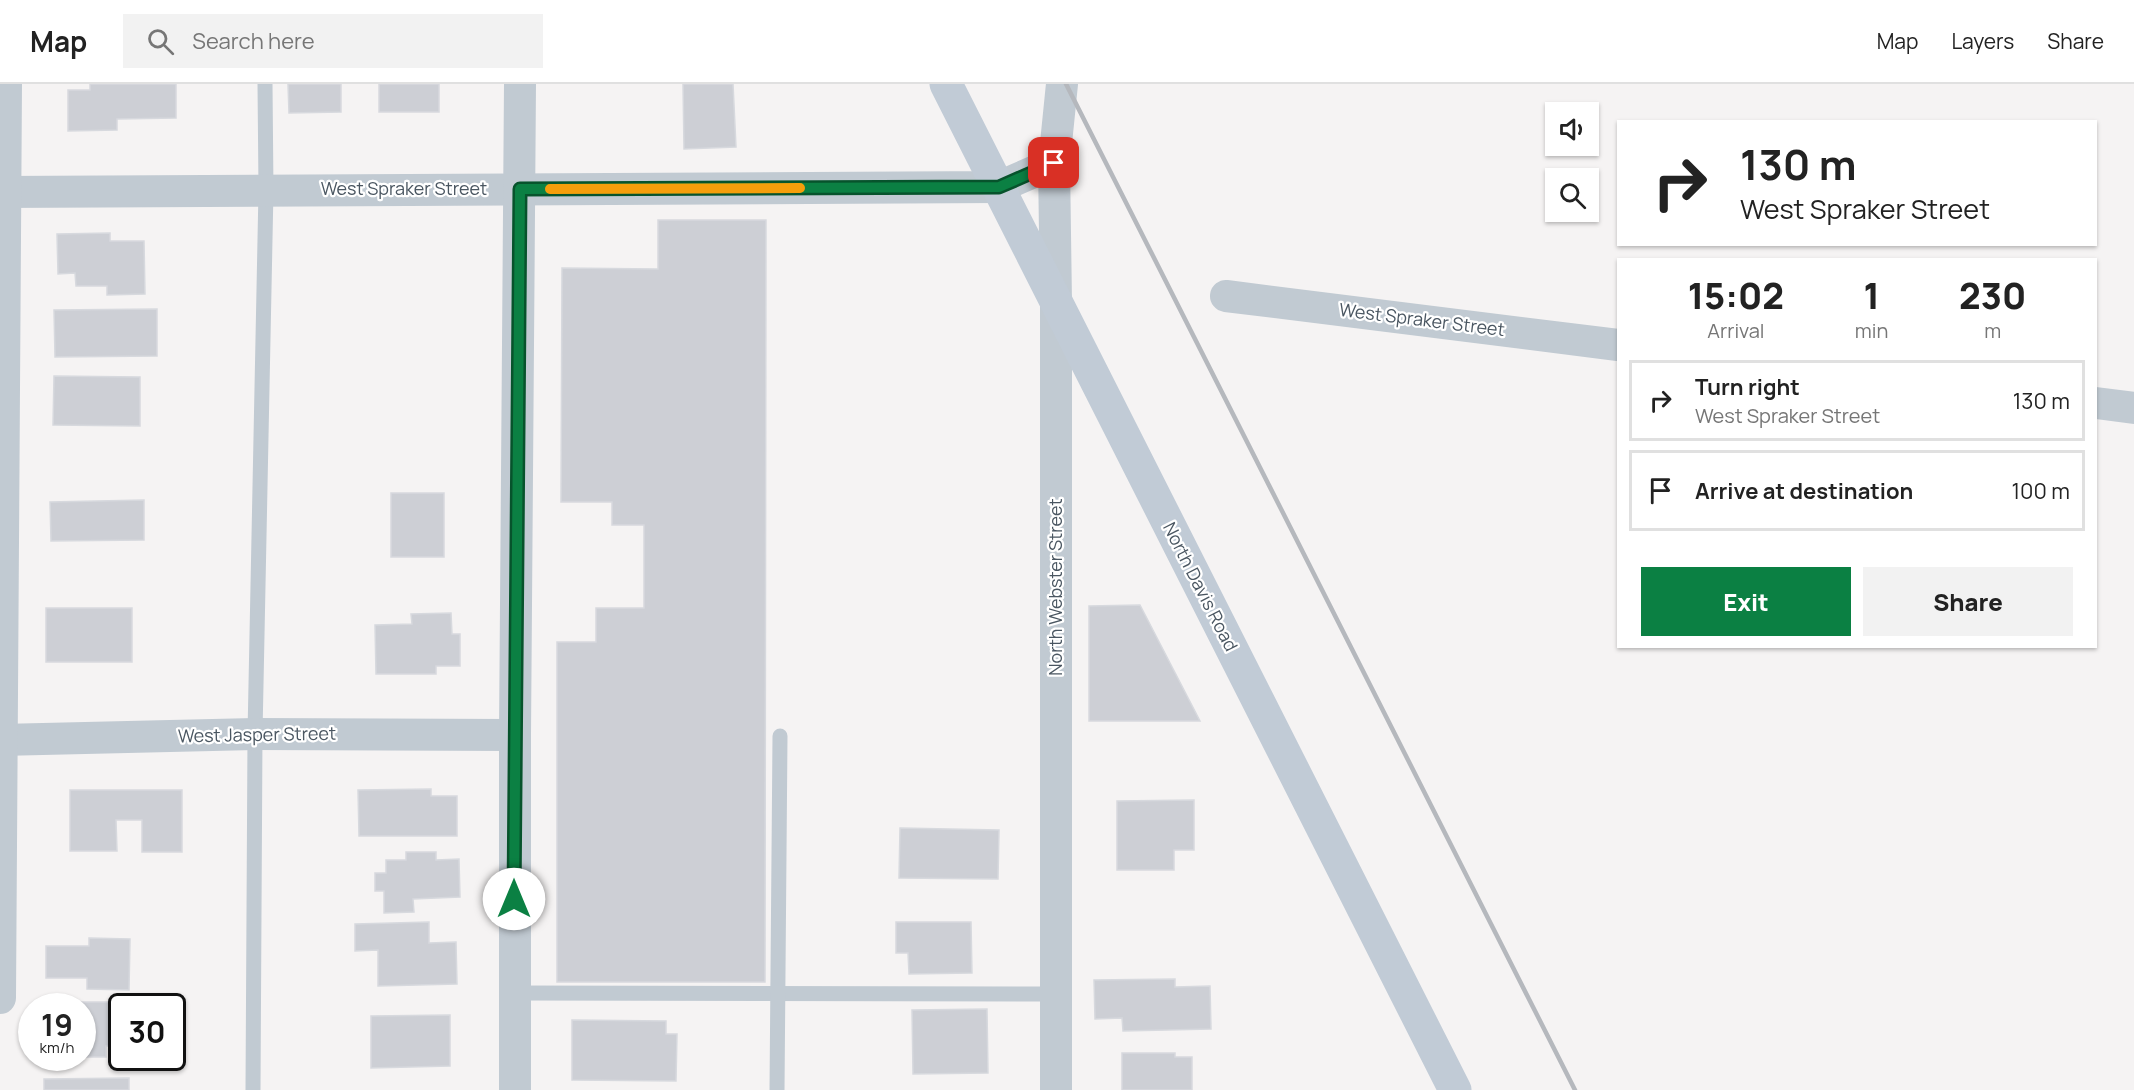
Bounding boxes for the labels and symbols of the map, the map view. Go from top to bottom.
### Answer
pin [1028,137,1079,188]
street label: West Spraker Street [321,176,487,200]
street label: West Spraker Street [1338,297,1506,341]
street label: North Webster Street [1043,498,1067,676]
street label: North Davis Road [1158,518,1244,655]
street label: West Jasper Street [178,721,336,747]
position arrow [482,867,546,931]
speed limit sign: 30 [108,993,186,1071]

